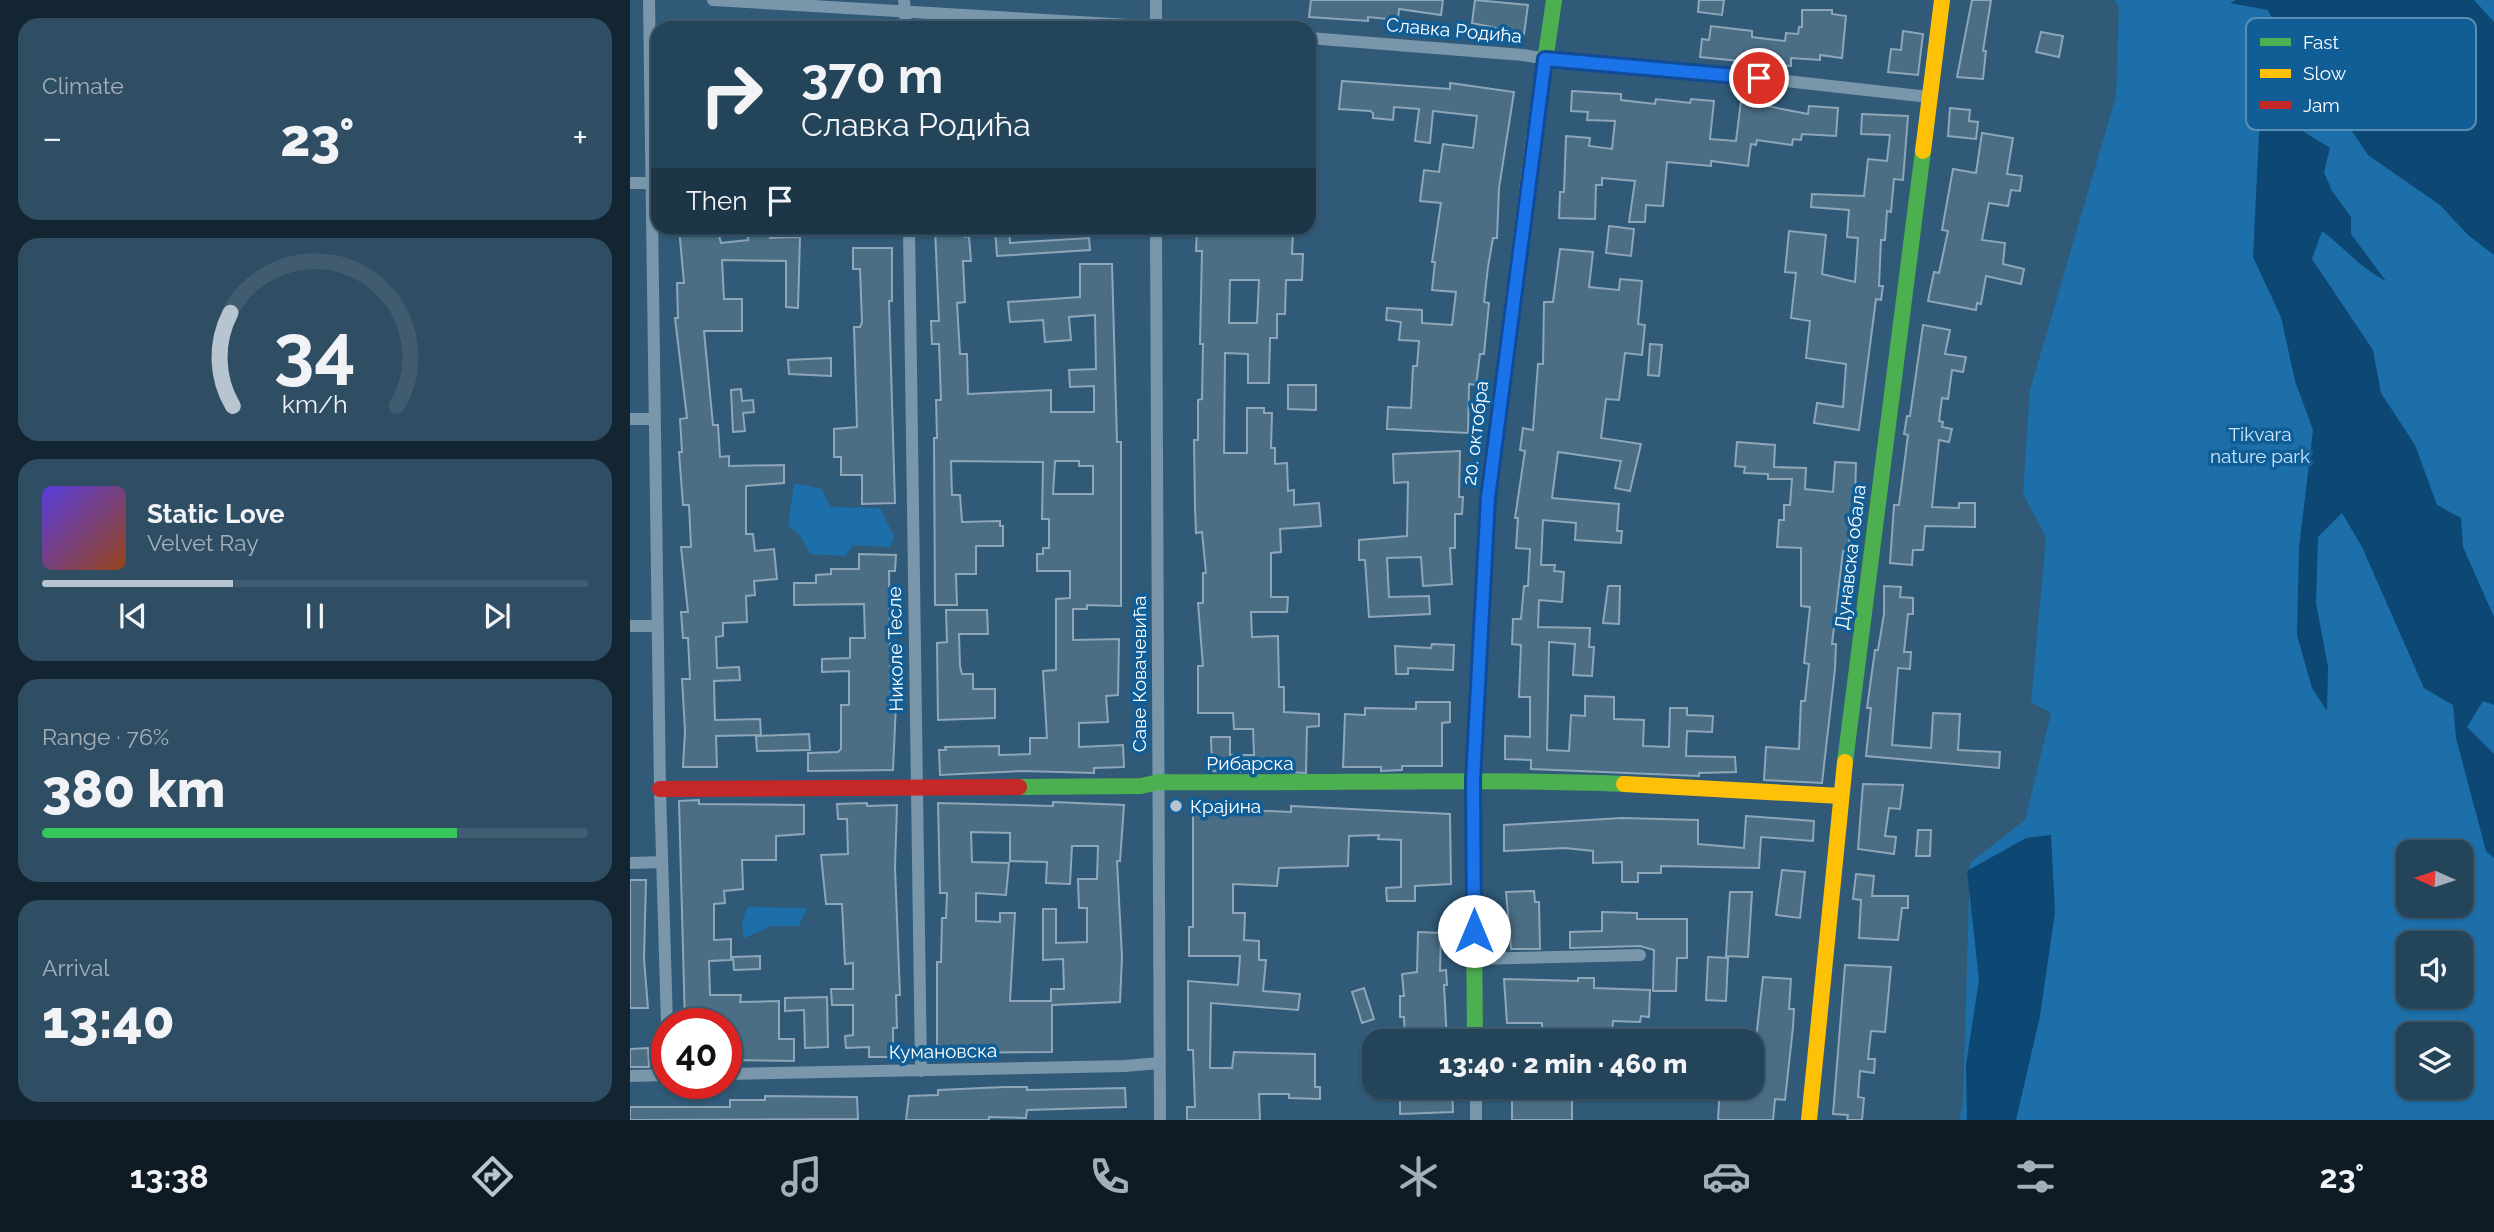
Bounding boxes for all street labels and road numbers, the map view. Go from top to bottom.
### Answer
street label: Славка Родића [1385,13,1523,47]
street label: 20. октобра [1458,379,1492,487]
street label: Дунавска обала [1830,483,1870,631]
street label: Николе Тесле [883,586,907,712]
street label: Саве Ковачевића [1128,596,1150,752]
street label: Рибарска [1206,752,1294,774]
street label: Кумановска [889,1039,997,1063]

